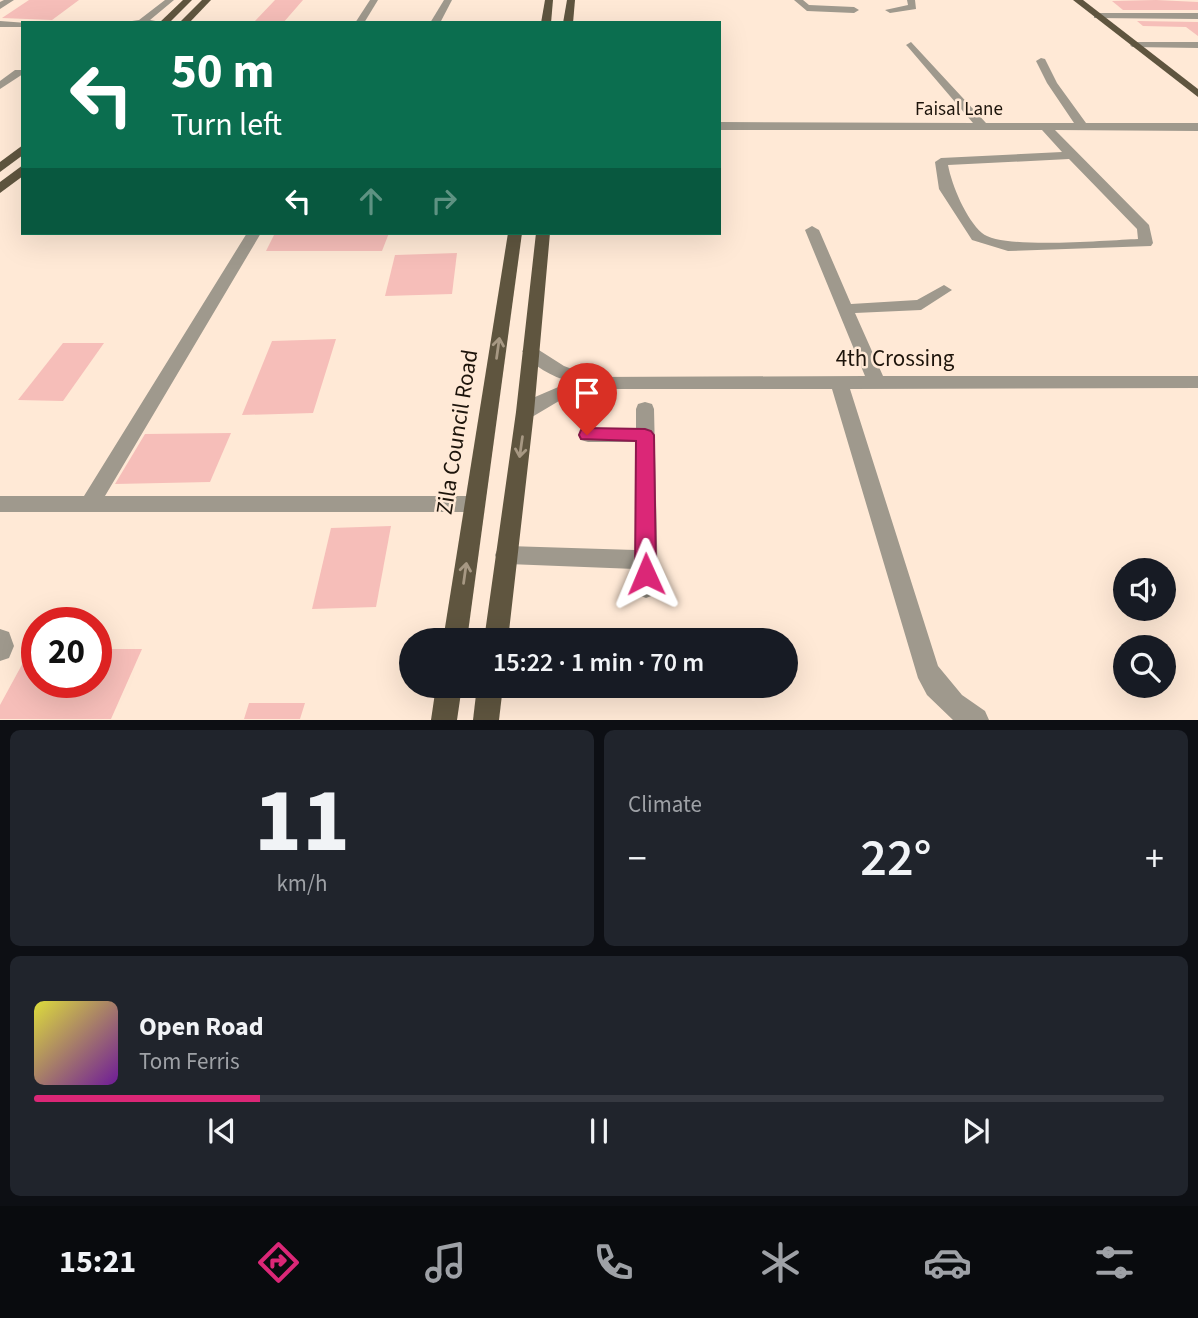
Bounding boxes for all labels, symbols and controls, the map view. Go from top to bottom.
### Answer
text: 50 m [171,37,275,107]
icon: left [56,49,147,140]
street label: Faisal Lane [915,96,1003,123]
text: Turn left [171,102,282,148]
icon: left [279,182,317,220]
icon: ahead [352,182,390,220]
icon: right [425,182,463,220]
one-way arrow [492,337,505,360]
street label: 4th Crossing [836,342,955,375]
street label: Zila Council Road [428,347,486,517]
pin [557,363,617,435]
icon: arrive [568,374,606,412]
one-way arrow [514,435,527,458]
position arrow [609,537,683,611]
map controls [1113,558,1176,698]
button: sound [1113,558,1176,621]
one-way arrow [458,562,471,585]
speed limit sign: 20 [21,607,112,698]
button: search [1113,635,1176,698]
text: 15:22 · 1 min · 70 m [493,644,704,681]
text: 11 [254,757,350,886]
text: Climate [628,788,702,821]
text: 22° [860,822,932,896]
text: − [628,832,647,886]
text: + [1145,832,1164,886]
text: km/h [276,867,328,900]
text: Open Road [139,1008,264,1045]
text: Tom Ferris [139,1045,240,1078]
icon: previous [203,1112,241,1150]
icon: pause [580,1112,618,1150]
icon: next [957,1112,995,1150]
icon: directions [254,1238,303,1287]
icon: music [421,1238,470,1287]
icon: phone [589,1238,638,1287]
icon: climate [756,1238,805,1287]
icon: car [923,1238,972,1287]
icon: filters [1090,1238,1139,1287]
text: 15:21 [59,1239,136,1285]

